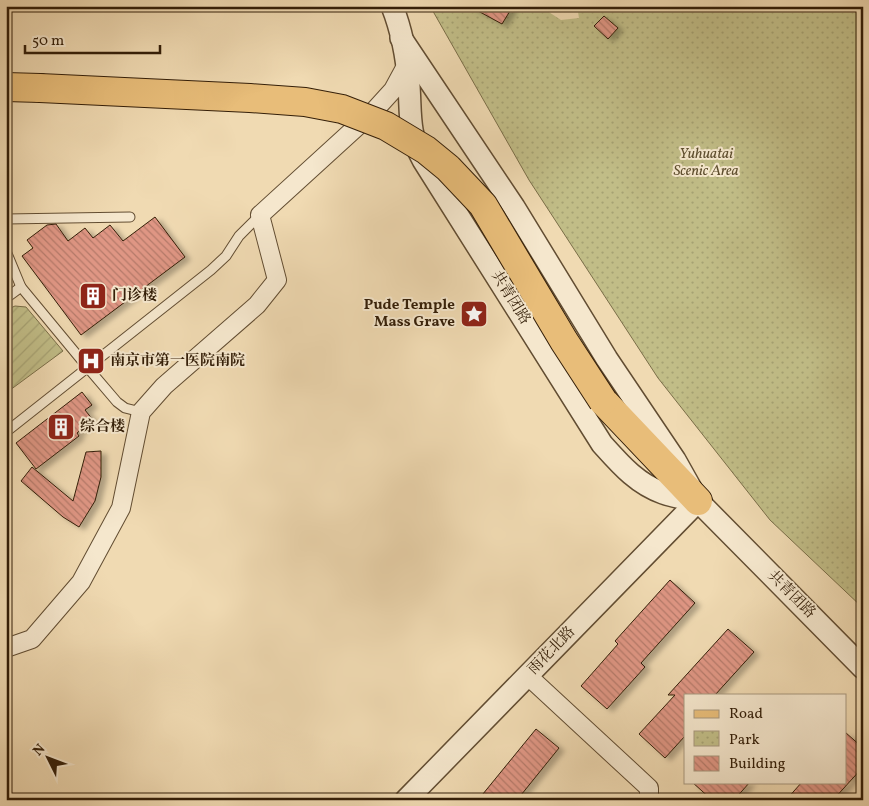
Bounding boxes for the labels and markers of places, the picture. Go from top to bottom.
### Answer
building icon: 门诊楼 [78,281,108,311]
place label: 门诊楼 [112,286,157,307]
place label: Pude Temple Mass Grave [364,295,455,333]
place icon: Pude Temple Mass Grave [459,299,489,329]
hospital icon: 南京市第一医院南院 [76,346,106,376]
place label: 南京市第一医院南院 [110,351,245,372]
building icon: 综合楼 [46,412,76,442]
place label: 综合楼 [80,417,125,438]

